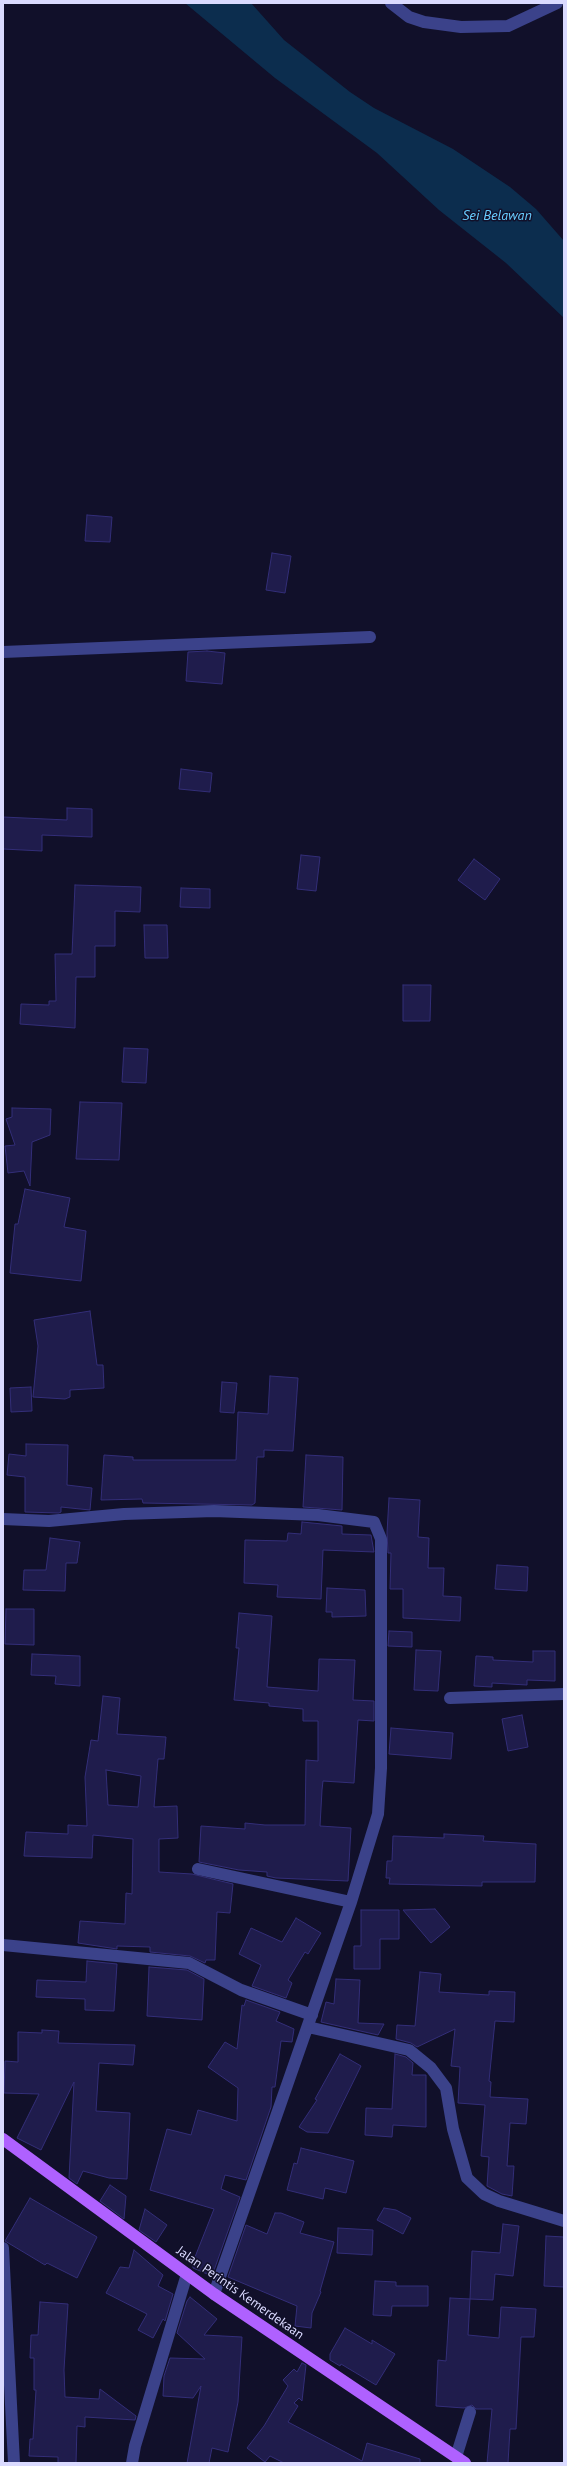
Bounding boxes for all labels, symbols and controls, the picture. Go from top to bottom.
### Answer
water label: Sei Belawan [462,208,532,224]
street label: Jalan Perintis Kemerdekaan [173,2243,307,2343]

